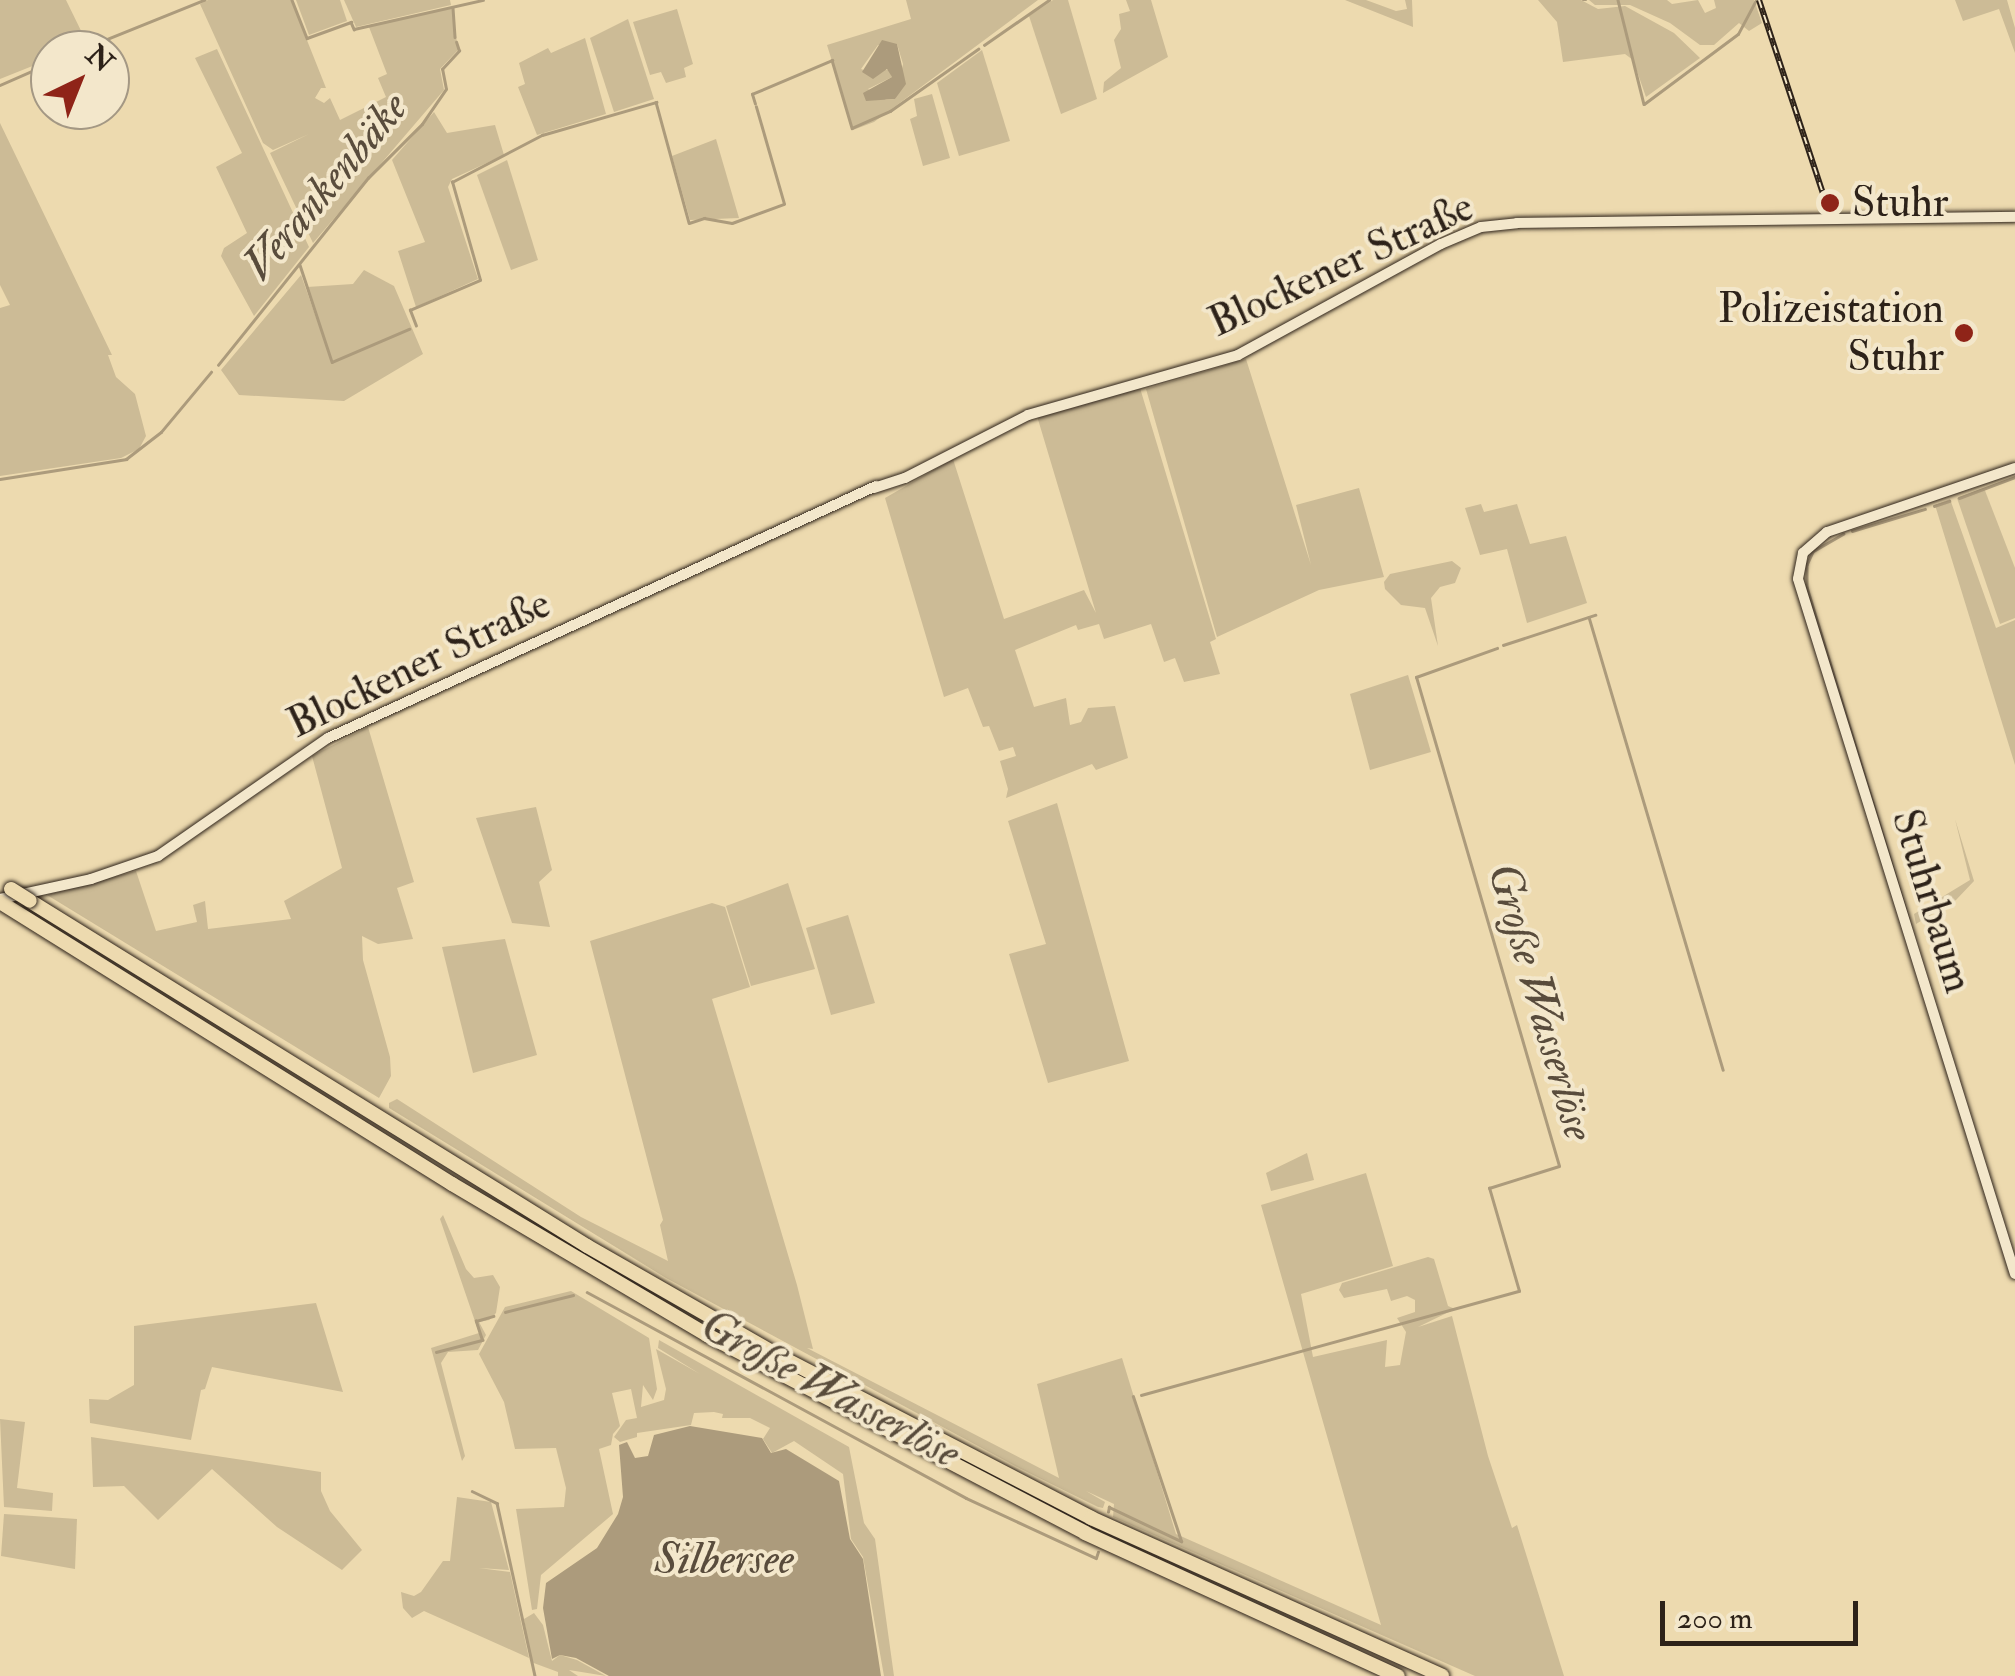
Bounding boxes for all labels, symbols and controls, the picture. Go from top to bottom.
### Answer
north arrow [30,30,130,130]
text: N [78,38,121,81]
water label: Verankenbäke [232,82,420,292]
place label: Stuhr [1852,178,1948,228]
street label: Blockener Straße [1201,182,1481,348]
marker: Stuhr [1817,190,1843,216]
place label: Polizeistation Stuhr [1718,284,1944,382]
marker: Polizeistation Stuhr [1953,322,1975,344]
street label: Blockener Straße [279,579,559,749]
street label: Stuhrbaum [1880,803,1984,999]
water label: Große Wasserlöse [1475,857,1605,1147]
water label: Große Wasserlöse [691,1299,969,1481]
water label: Silbersee [654,1533,794,1587]
scale bar [1665,1581,1862,1643]
text: 200 m [1677,1600,1753,1637]

